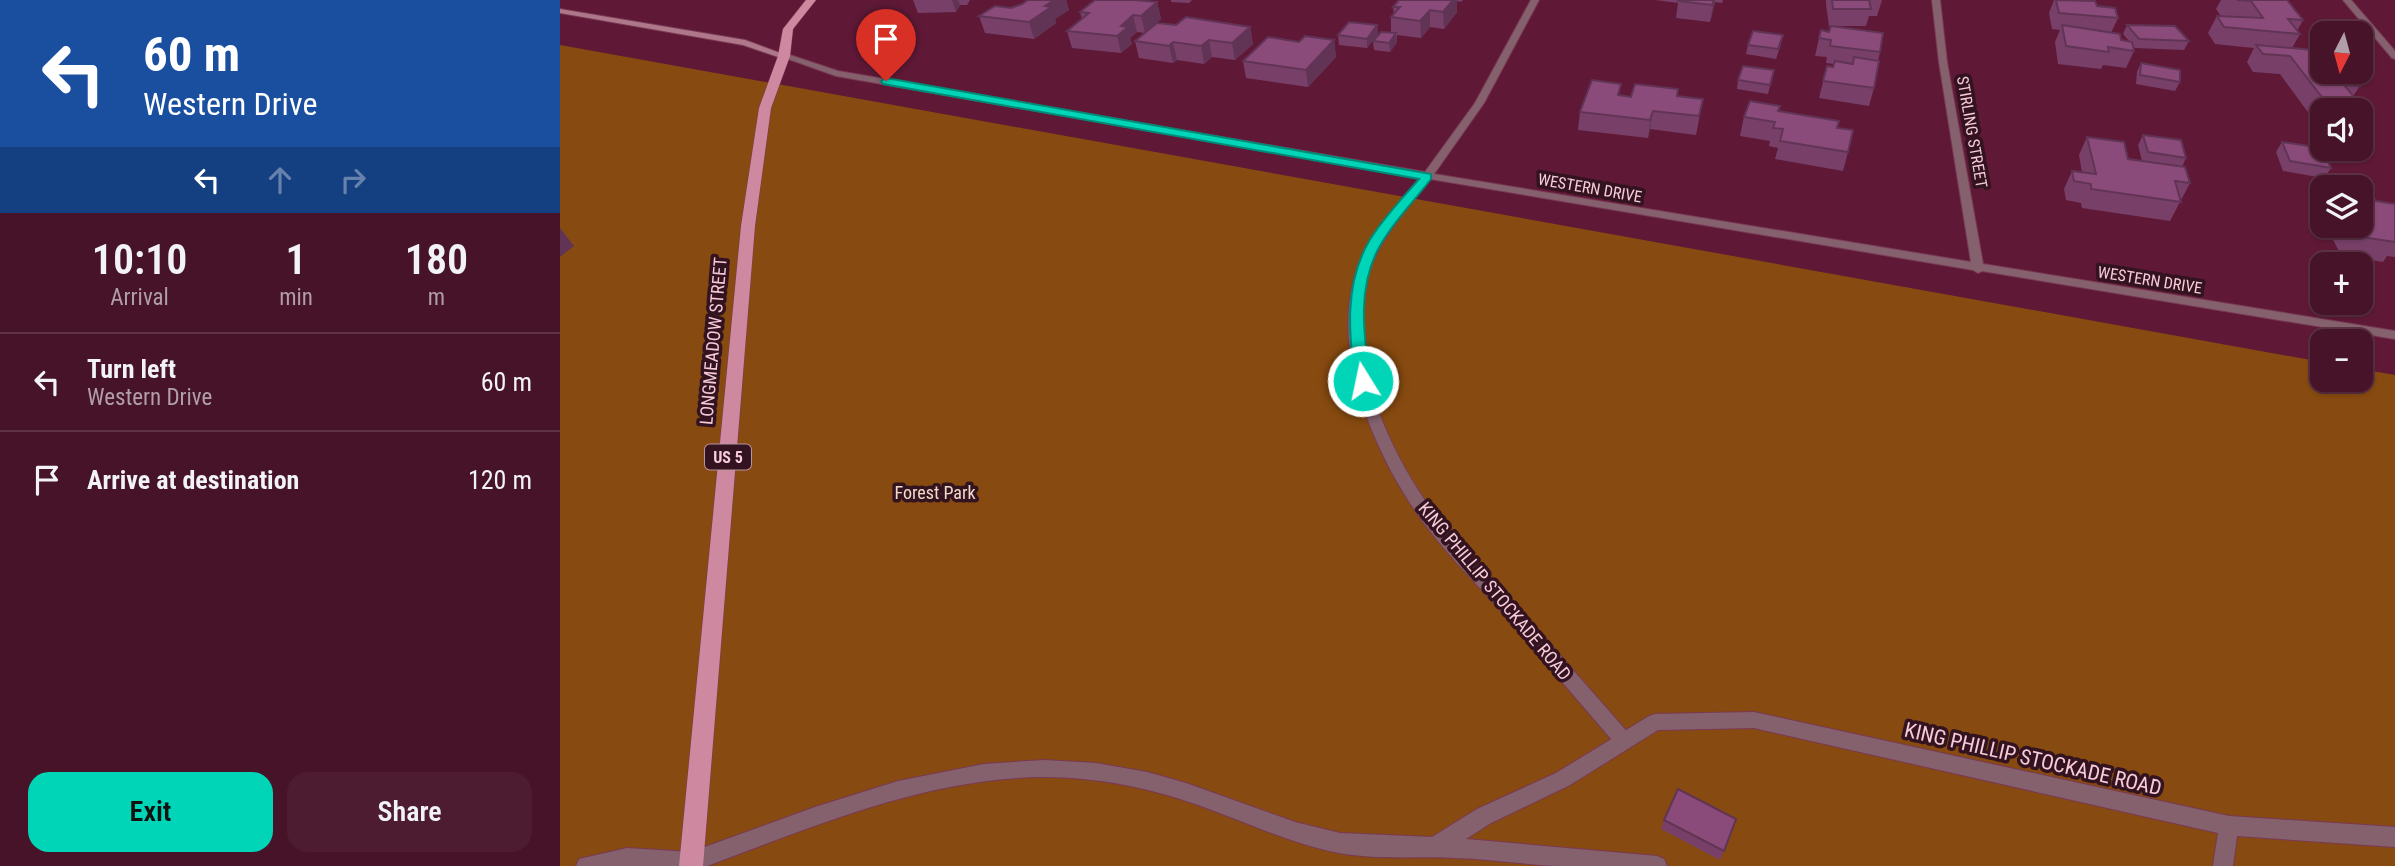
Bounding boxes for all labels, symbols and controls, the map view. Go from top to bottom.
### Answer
pin [856,9,916,81]
icon: arrive [867,20,905,58]
north arrow [2310,21,2373,84]
map controls [2310,21,2373,392]
text: 60 m [143,26,240,83]
icon: left [28,28,119,119]
street label: STIRLING STREET [1953,75,1991,189]
text: Western Drive [143,85,317,123]
button: sound [2310,98,2373,161]
icon: left [188,161,226,199]
icon: ahead [261,161,299,199]
icon: right [334,161,372,199]
street label: WESTERN DRIVE [1536,169,1644,207]
button: layers [2310,175,2373,238]
text: 10:10 [92,235,187,284]
text: 1 [286,235,307,284]
text: 180 [405,235,468,284]
button: + [2310,252,2373,315]
street label: LONGMEADOW STREET [695,256,731,426]
street label: WESTERN DRIVE [2096,262,2204,298]
text: Arrival [110,284,169,311]
text: min [279,284,313,311]
text: m [428,284,445,311]
button: − [2310,329,2373,392]
position arrow [1326,344,1400,418]
text: Turn left [87,354,176,384]
icon: left [28,363,66,401]
text: 60 m [481,367,532,397]
text: Western Drive [87,384,212,411]
road number: US 5 [705,445,751,470]
icon: arrive [28,461,66,499]
text: Arrive at destination [87,465,299,495]
text: 120 m [468,465,532,495]
park label: Forest Park [894,482,976,503]
street label: KING PHILLIP STOCKADE ROAD [1414,498,1576,684]
street label: KING PHILLIP STOCKADE ROAD [1902,718,2164,800]
button: Exit [28,772,273,852]
button: Share [287,772,532,852]

